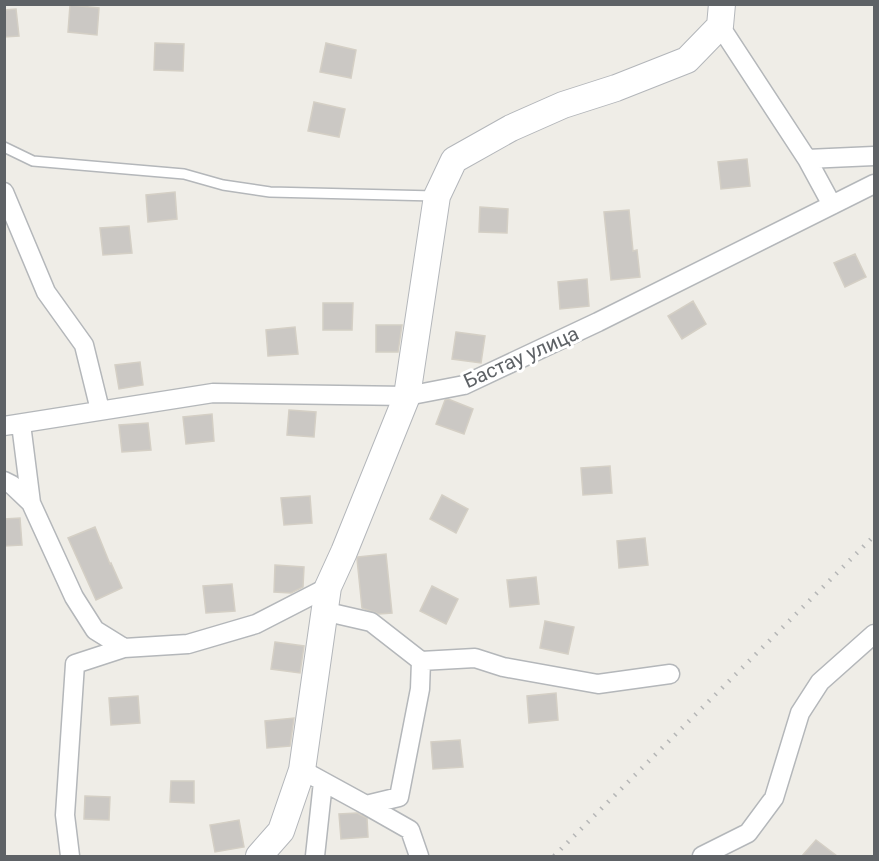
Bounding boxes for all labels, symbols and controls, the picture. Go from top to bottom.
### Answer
street label: Бастау улица [460,321,582,393]

